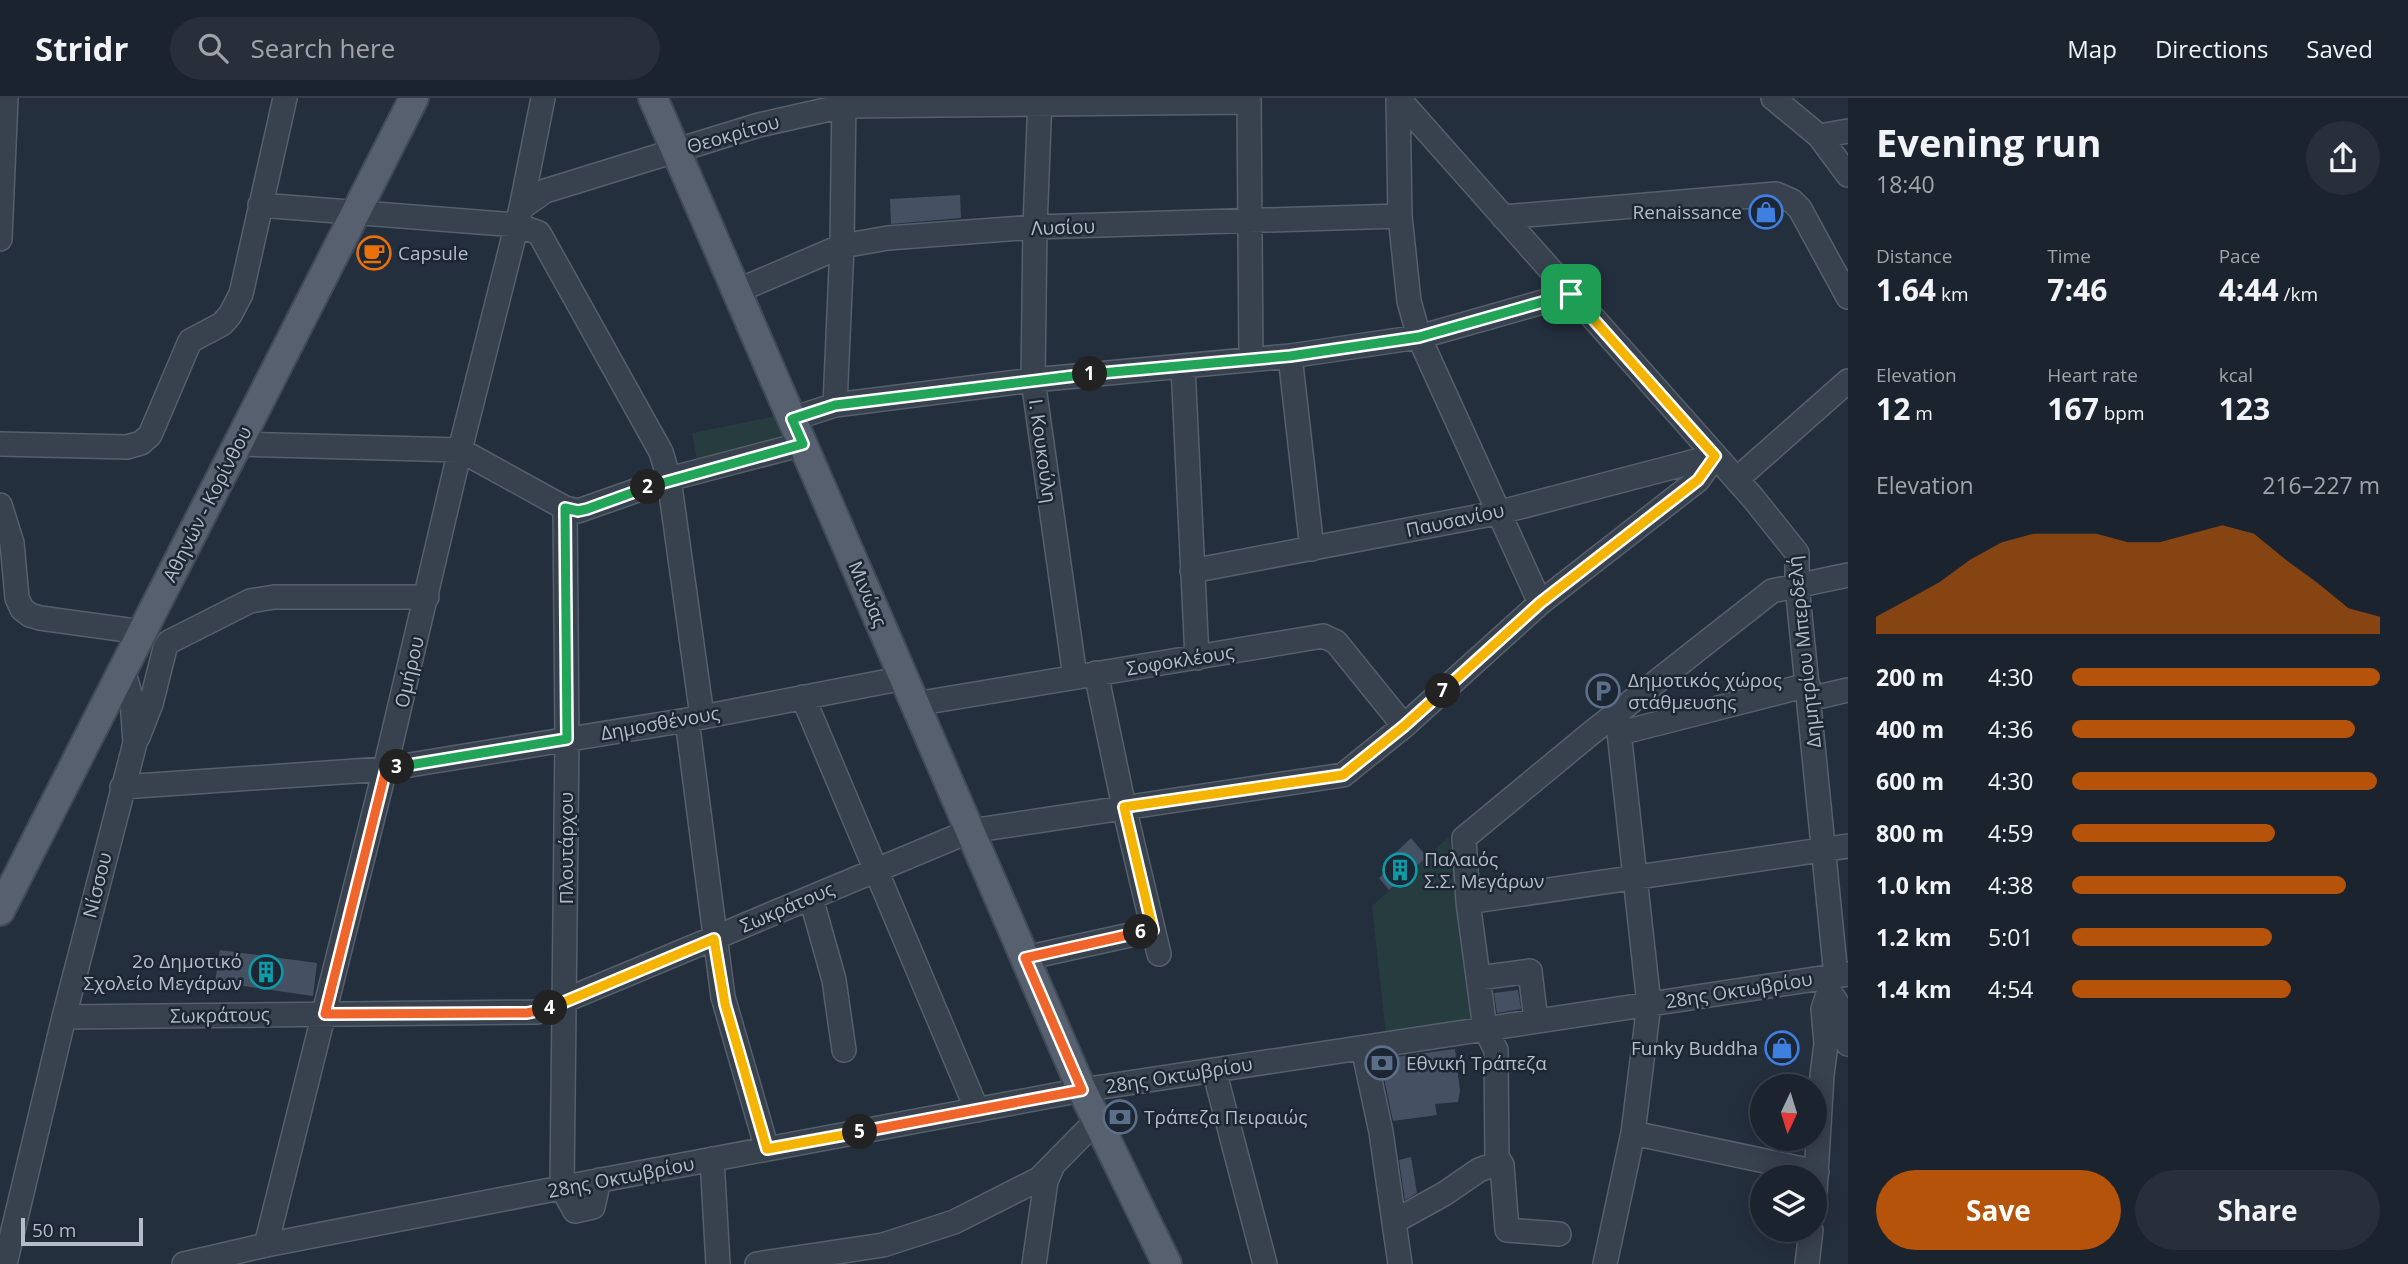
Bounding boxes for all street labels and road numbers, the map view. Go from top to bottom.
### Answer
street label: Θεοκρίτου [684,108,782,160]
street label: Λυσίου [1030,213,1096,241]
street label: Ι. Κουκούλη [1023,397,1063,505]
street label: Αθηνών - Κορίνθου [156,422,258,586]
street label: Παυσανίου [1403,497,1507,543]
street label: Δημητρίου Μπερδελή [1781,555,1827,749]
street label: Μινώας [842,557,894,631]
street label: Ομήρου [388,634,430,710]
street label: Σοφοκλέους [1124,639,1236,681]
street label: Δημοσθένους [599,700,721,746]
street label: Πλουτάρχου [553,792,579,904]
street label: Νίσσου [76,849,118,921]
street label: Σωκράτους [736,876,838,938]
street label: 28ης Οκτωβρίου [1664,966,1814,1014]
street label: Σωκράτους [170,1001,270,1029]
street label: 28ης Οκτωβρίου [1104,1051,1254,1099]
street label: 28ης Οκτωβρίου [546,1150,696,1204]

